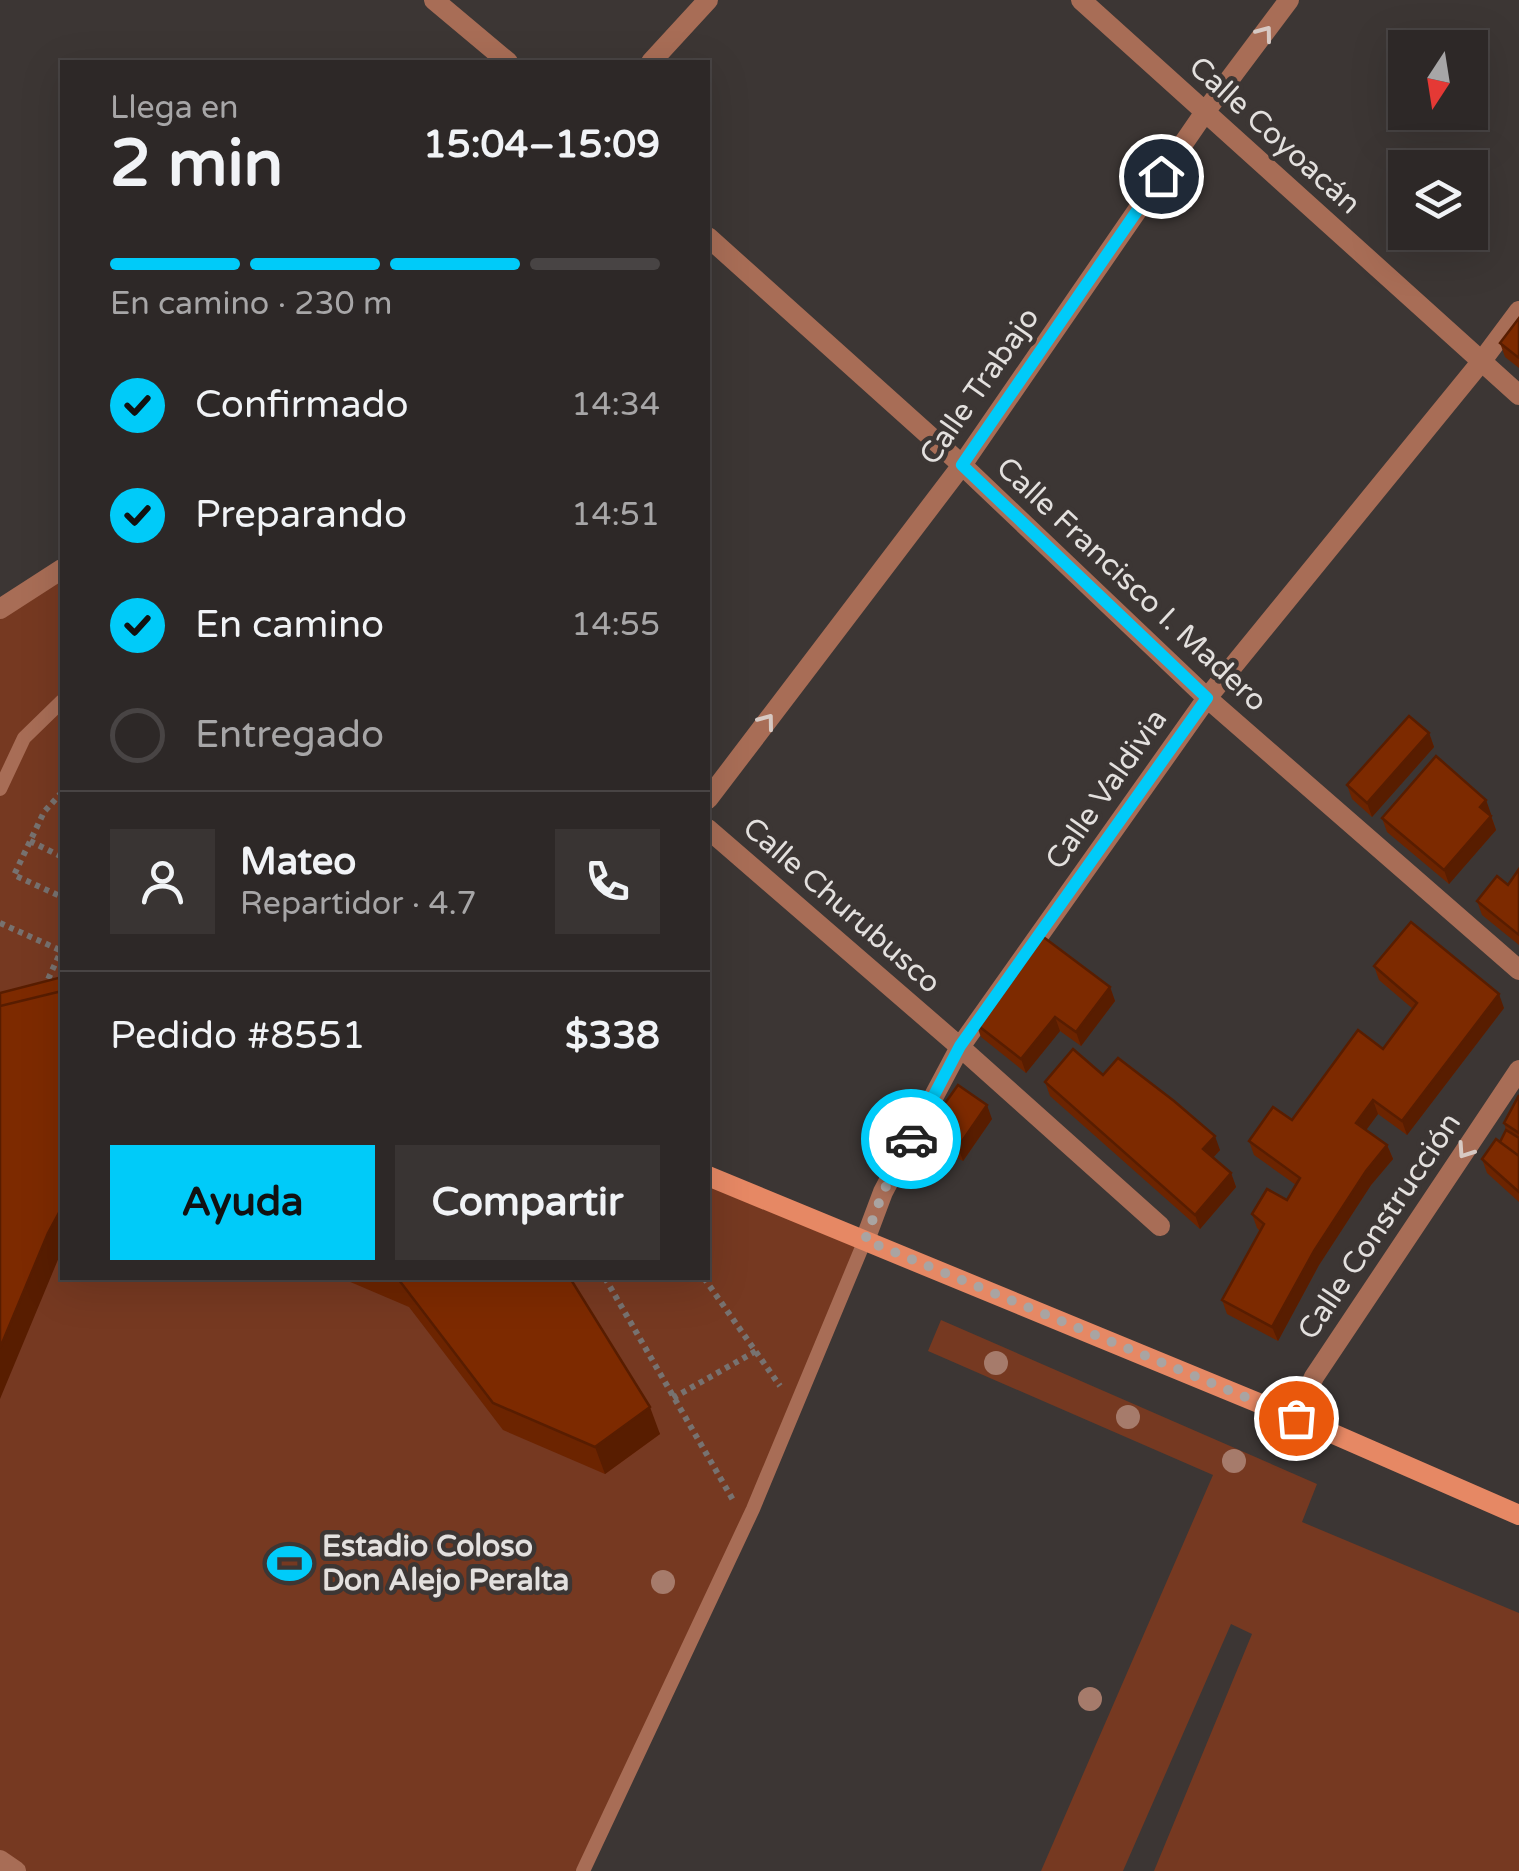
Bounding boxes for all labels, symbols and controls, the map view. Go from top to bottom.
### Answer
one-way arrow [1253,26,1270,44]
north arrow [1388,30,1488,130]
map controls [1388,30,1488,250]
street label: Calle Coyoacán [1181,49,1368,222]
text: Llega en [110,89,239,127]
text: 15:04–15:09 [423,122,660,168]
text: 2 min [110,125,283,204]
pin [1119,134,1204,219]
icon: home [1134,149,1189,204]
button: layers [1388,150,1488,250]
text: En camino · 230 m [110,285,392,323]
street label: Calle Trabajo [912,300,1047,472]
icon: check [110,378,165,433]
text: Confirmado [195,382,409,428]
text: 14:34 [571,386,660,424]
street label: Calle Francisco I. Madero [989,449,1275,719]
icon: check [110,488,165,543]
text: Preparando [195,492,407,538]
text: 14:51 [571,496,660,534]
icon: check [110,598,165,653]
text: En camino [195,602,384,648]
text: 14:55 [571,606,660,644]
street label: Calle Valdivia [1037,702,1175,877]
text: Entregado [195,712,384,758]
one-way arrow [755,715,772,733]
street label: Calle Churubusco [735,809,948,1001]
button: person [110,829,215,934]
button: phone [555,829,660,934]
text: Mateo [240,839,356,885]
text: Repartidor · 4.7 [240,885,477,923]
text: Pedido #8551 [110,1013,366,1059]
text: $338 [565,1013,660,1059]
courier [861,1089,961,1189]
street label: Calle Construcción [1290,1106,1469,1347]
icon: car [884,1112,939,1167]
one-way arrow [1458,1140,1477,1158]
button: Ayuda [110,1145,375,1260]
button: Compartir [395,1145,660,1260]
pin [1254,1376,1339,1461]
icon: bag [1269,1391,1324,1446]
place label: Estadio Coloso Don Alejo Peralta [322,1528,569,1599]
sports icon: Estadio Coloso Don Alejo Peralta [265,1539,313,1587]

